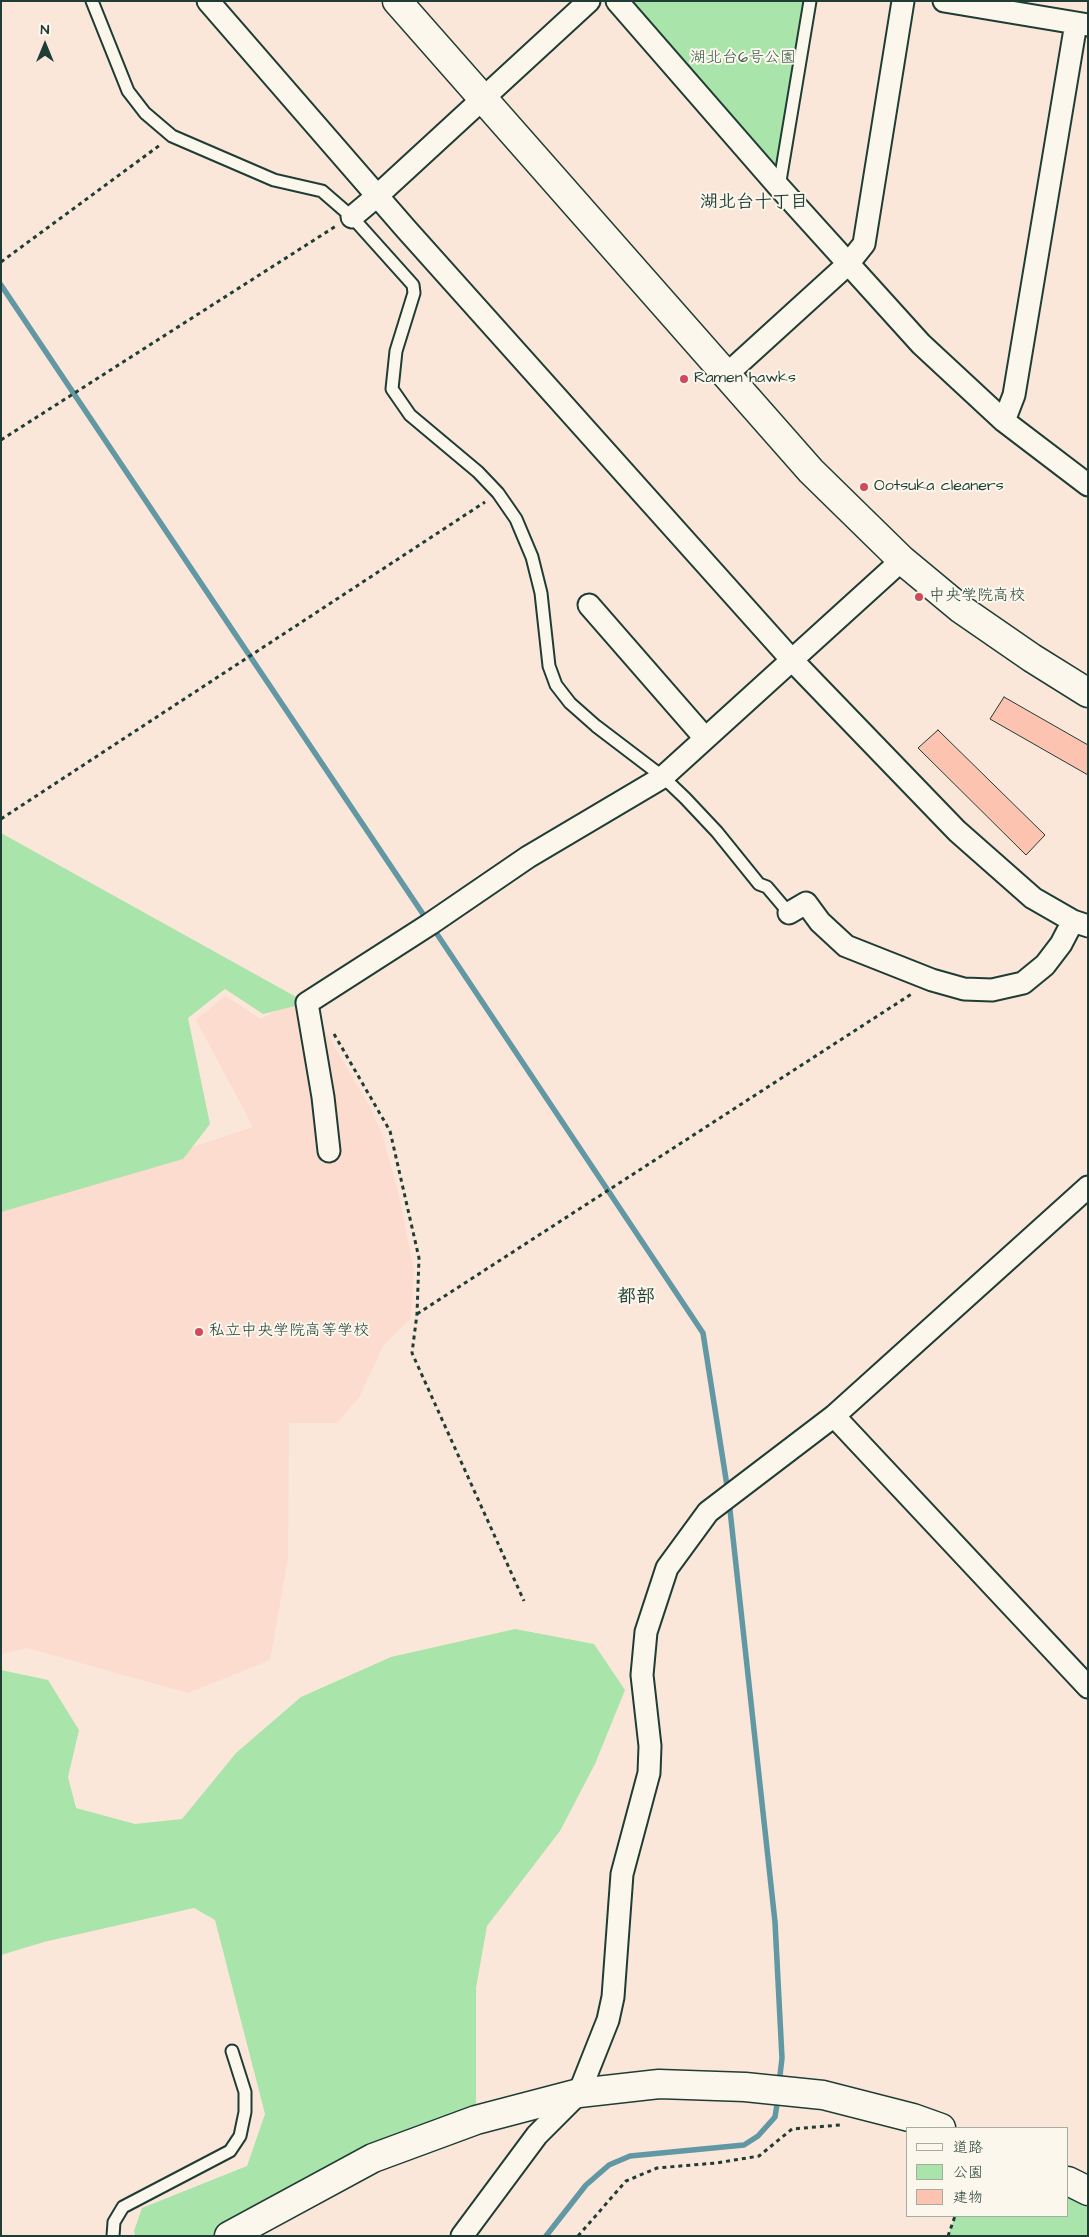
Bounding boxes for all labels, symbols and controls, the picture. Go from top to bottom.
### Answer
north arrow [20,20,70,70]
text: N [41,20,49,40]
park label: 湖北台6号公園 [690,49,796,69]
district label: 湖北台十丁目 [700,192,808,214]
place label: Ramen hawks [694,369,796,389]
marker: Ramen hawks [678,373,690,385]
place label: Ootsuka cleaners [874,477,1004,497]
marker: Ootsuka cleaners [858,481,870,493]
place label: 中央学院高校 [929,587,1025,607]
marker: 中央学院高校 [913,591,925,603]
district label: 都部 [617,1287,655,1309]
place label: 私立中央学院高等学校 [209,1322,369,1342]
marker: 私立中央学院高等学校 [193,1326,205,1338]
legend [906,2127,1069,2217]
text: 道路 [953,2137,983,2158]
text: 公園 [953,2162,983,2183]
text: 建物 [953,2187,983,2208]

